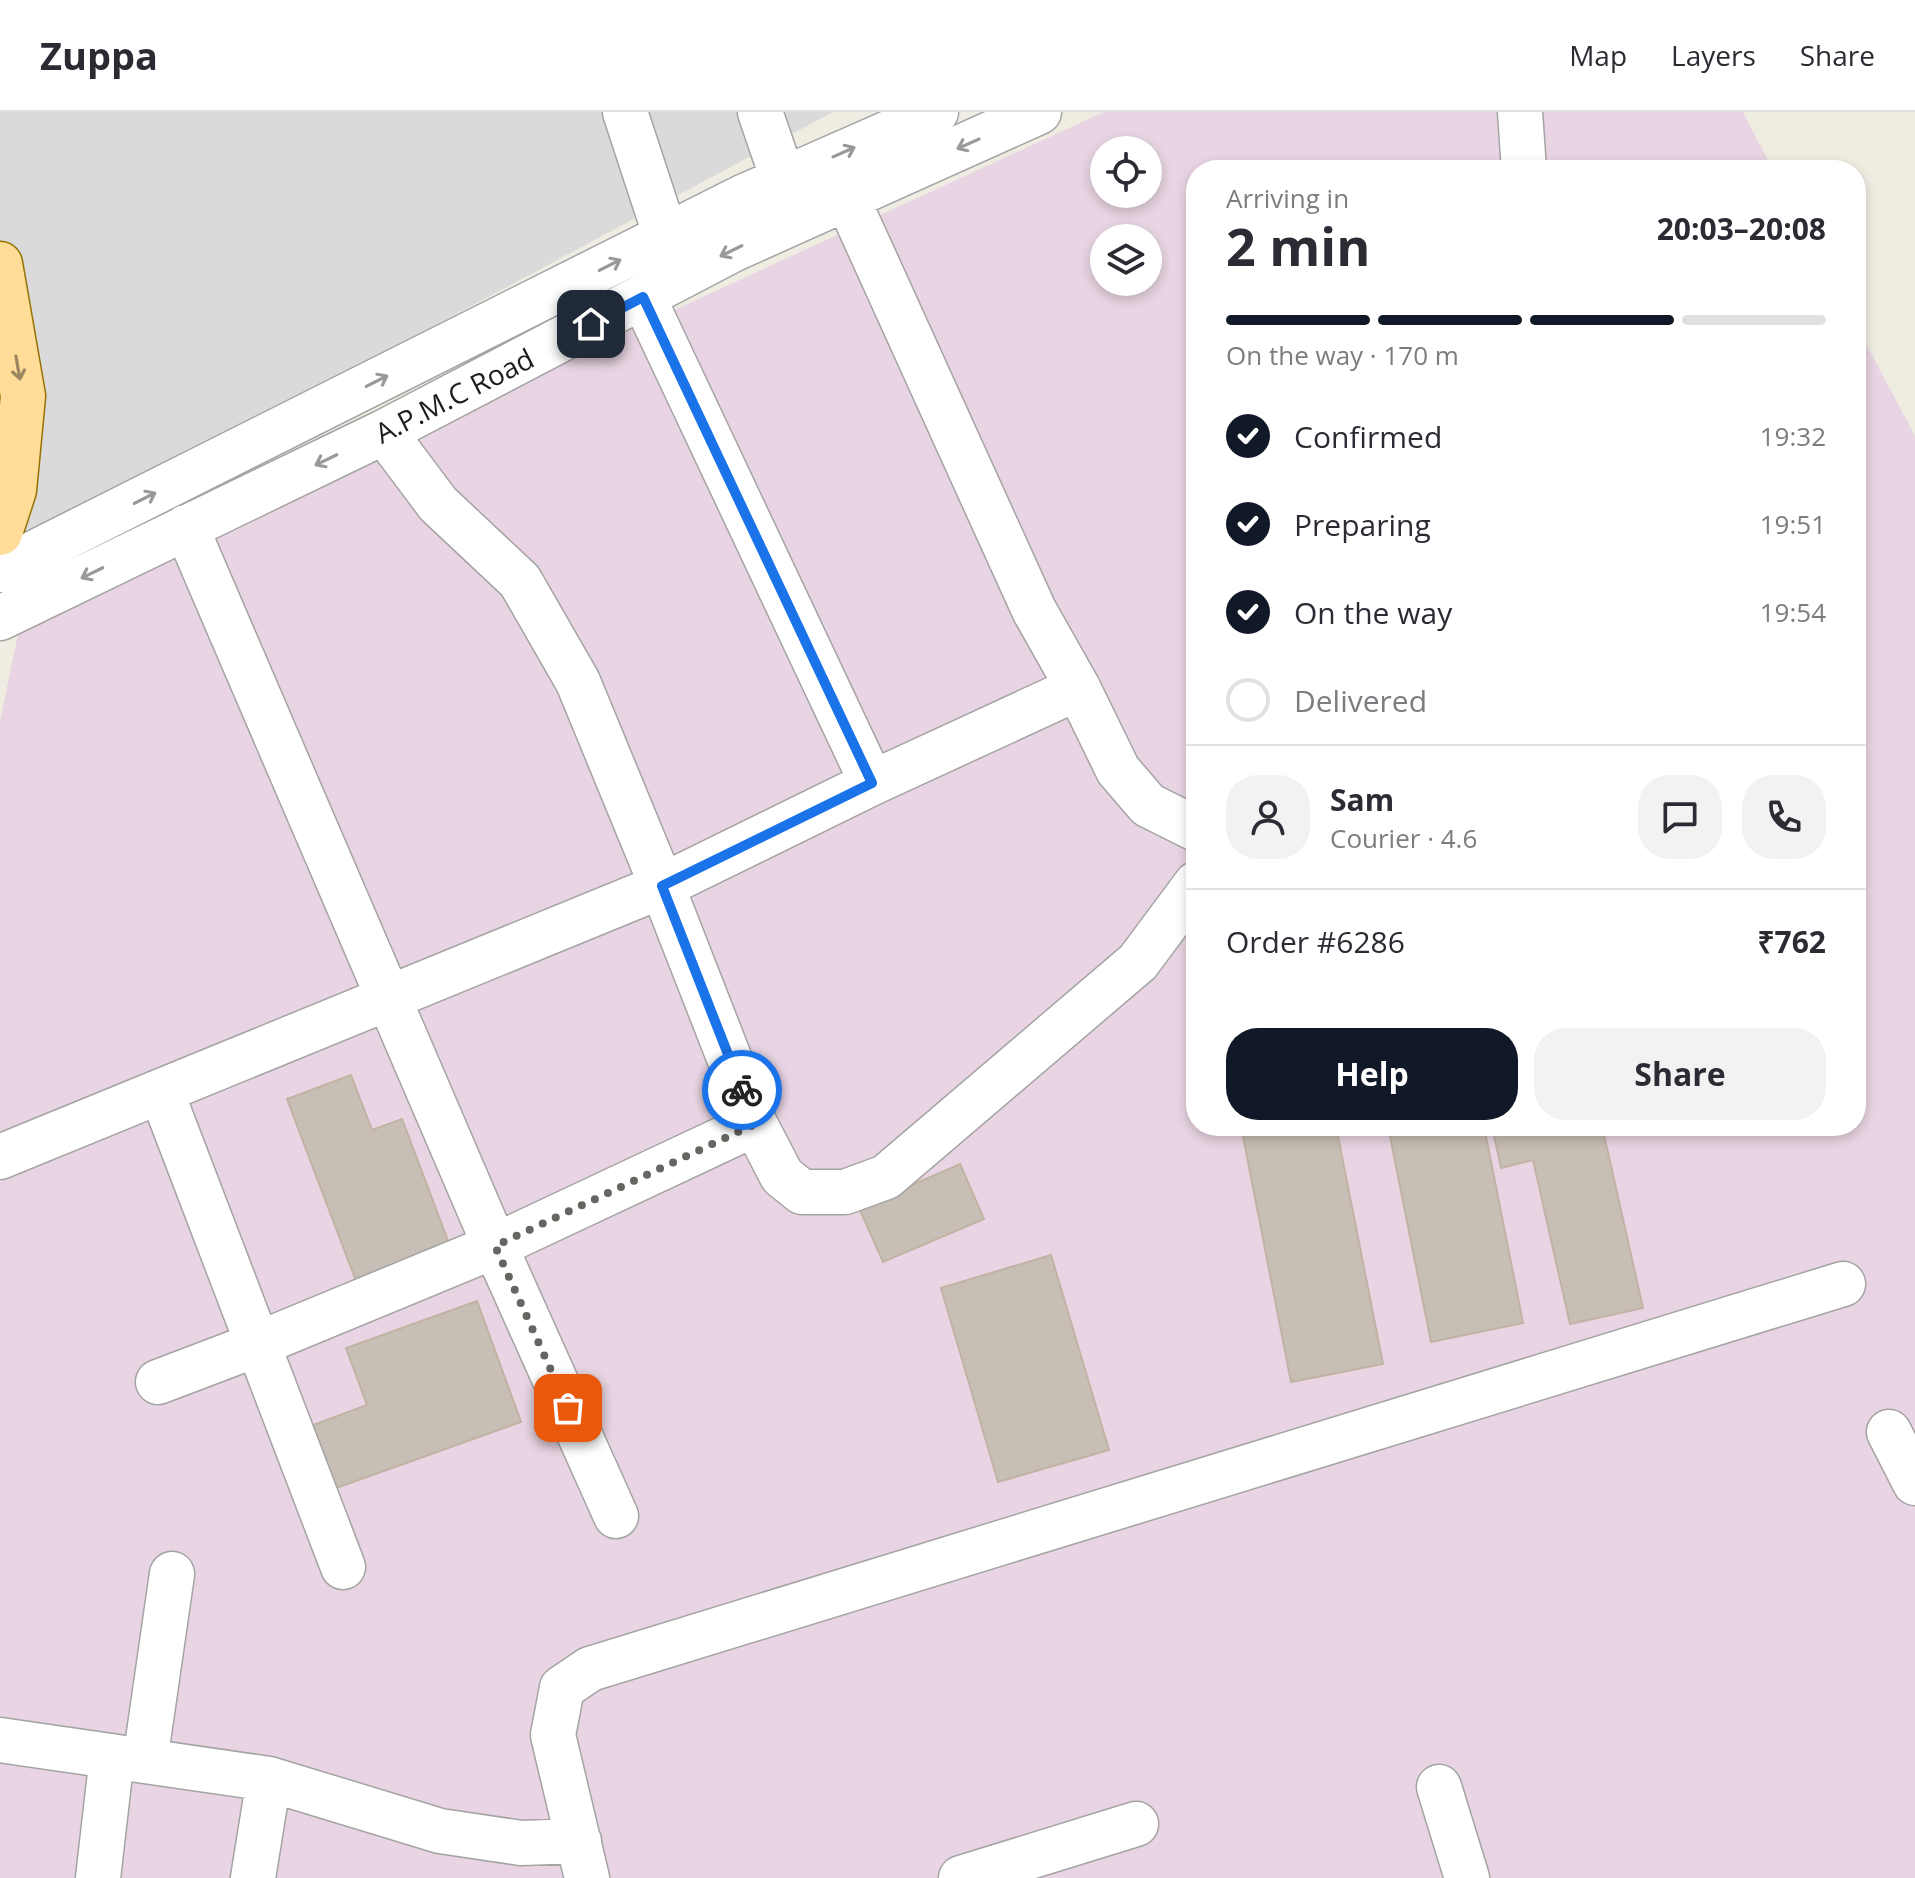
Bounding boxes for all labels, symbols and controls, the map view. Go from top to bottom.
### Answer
text: Zuppa [40,29,158,81]
text: Map [1569,36,1627,74]
text: Layers [1671,36,1756,74]
text: Share [1800,36,1875,74]
map controls [1090,136,1162,296]
button: locate [1090,136,1162,208]
one-way arrow [957,137,981,152]
one-way arrow [831,144,856,159]
text: Arriving in [1226,180,1349,216]
text: 20:03–20:08 [1657,208,1826,249]
text: 2 min [1226,210,1370,281]
button: layers [1090,224,1162,296]
one-way arrow [720,243,744,259]
one-way arrow [597,256,621,272]
pin [557,290,625,358]
icon: home [569,302,613,346]
text: On the way · 170 m [1226,337,1459,373]
street label: A.P.M.C Road [368,339,540,451]
one-way arrow [11,355,26,381]
one-way arrow [365,373,389,388]
icon: check [1226,414,1270,458]
text: Confirmed [1294,416,1442,457]
text: 19:32 [1760,418,1826,454]
one-way arrow [315,453,339,468]
one-way arrow [132,489,156,505]
icon: check [1226,502,1270,546]
text: Preparing [1294,504,1431,545]
text: 19:51 [1760,506,1826,542]
one-way arrow [80,566,104,581]
icon: check [1226,590,1270,634]
text: On the way [1294,592,1452,633]
text: 19:54 [1760,594,1826,630]
text: Delivered [1294,680,1427,721]
button: person [1226,775,1310,859]
button: chat [1638,775,1722,859]
button: phone [1742,775,1826,859]
text: Sam [1330,779,1394,820]
text: Courier · 4.6 [1330,820,1477,856]
text: Order #6286 [1226,921,1405,962]
text: ₹762 [1757,921,1826,962]
button: Help [1226,1028,1518,1120]
button: Share [1534,1028,1826,1120]
courier [702,1050,782,1130]
icon: bike [720,1068,764,1112]
pin [534,1374,602,1442]
icon: bag [546,1386,590,1430]

